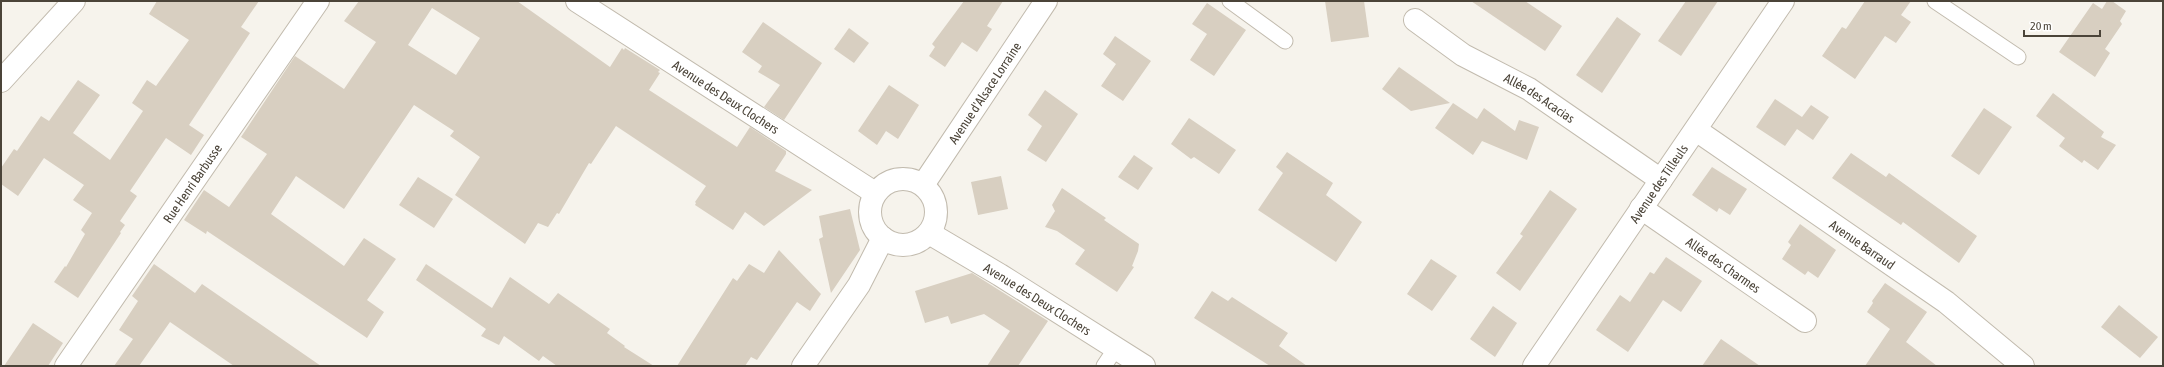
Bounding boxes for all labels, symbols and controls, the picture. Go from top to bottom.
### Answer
scale bar [2024,12,2100,38]
text: 20 m [2030,19,2052,33]
street label: Avenue d'Alsace Lorraine [945,39,1024,146]
street label: Avenue des Deux Clochers [670,57,782,137]
street label: Allée des Acacias [1502,70,1578,126]
street label: Rue Henri Barbusse [160,141,225,226]
street label: Avenue des Tilleuls [1627,141,1691,226]
street label: Avenue Barraud [1827,217,1898,272]
street label: Allée des Charmes [1683,234,1764,296]
street label: Avenue des Deux Clochers [981,260,1094,338]

